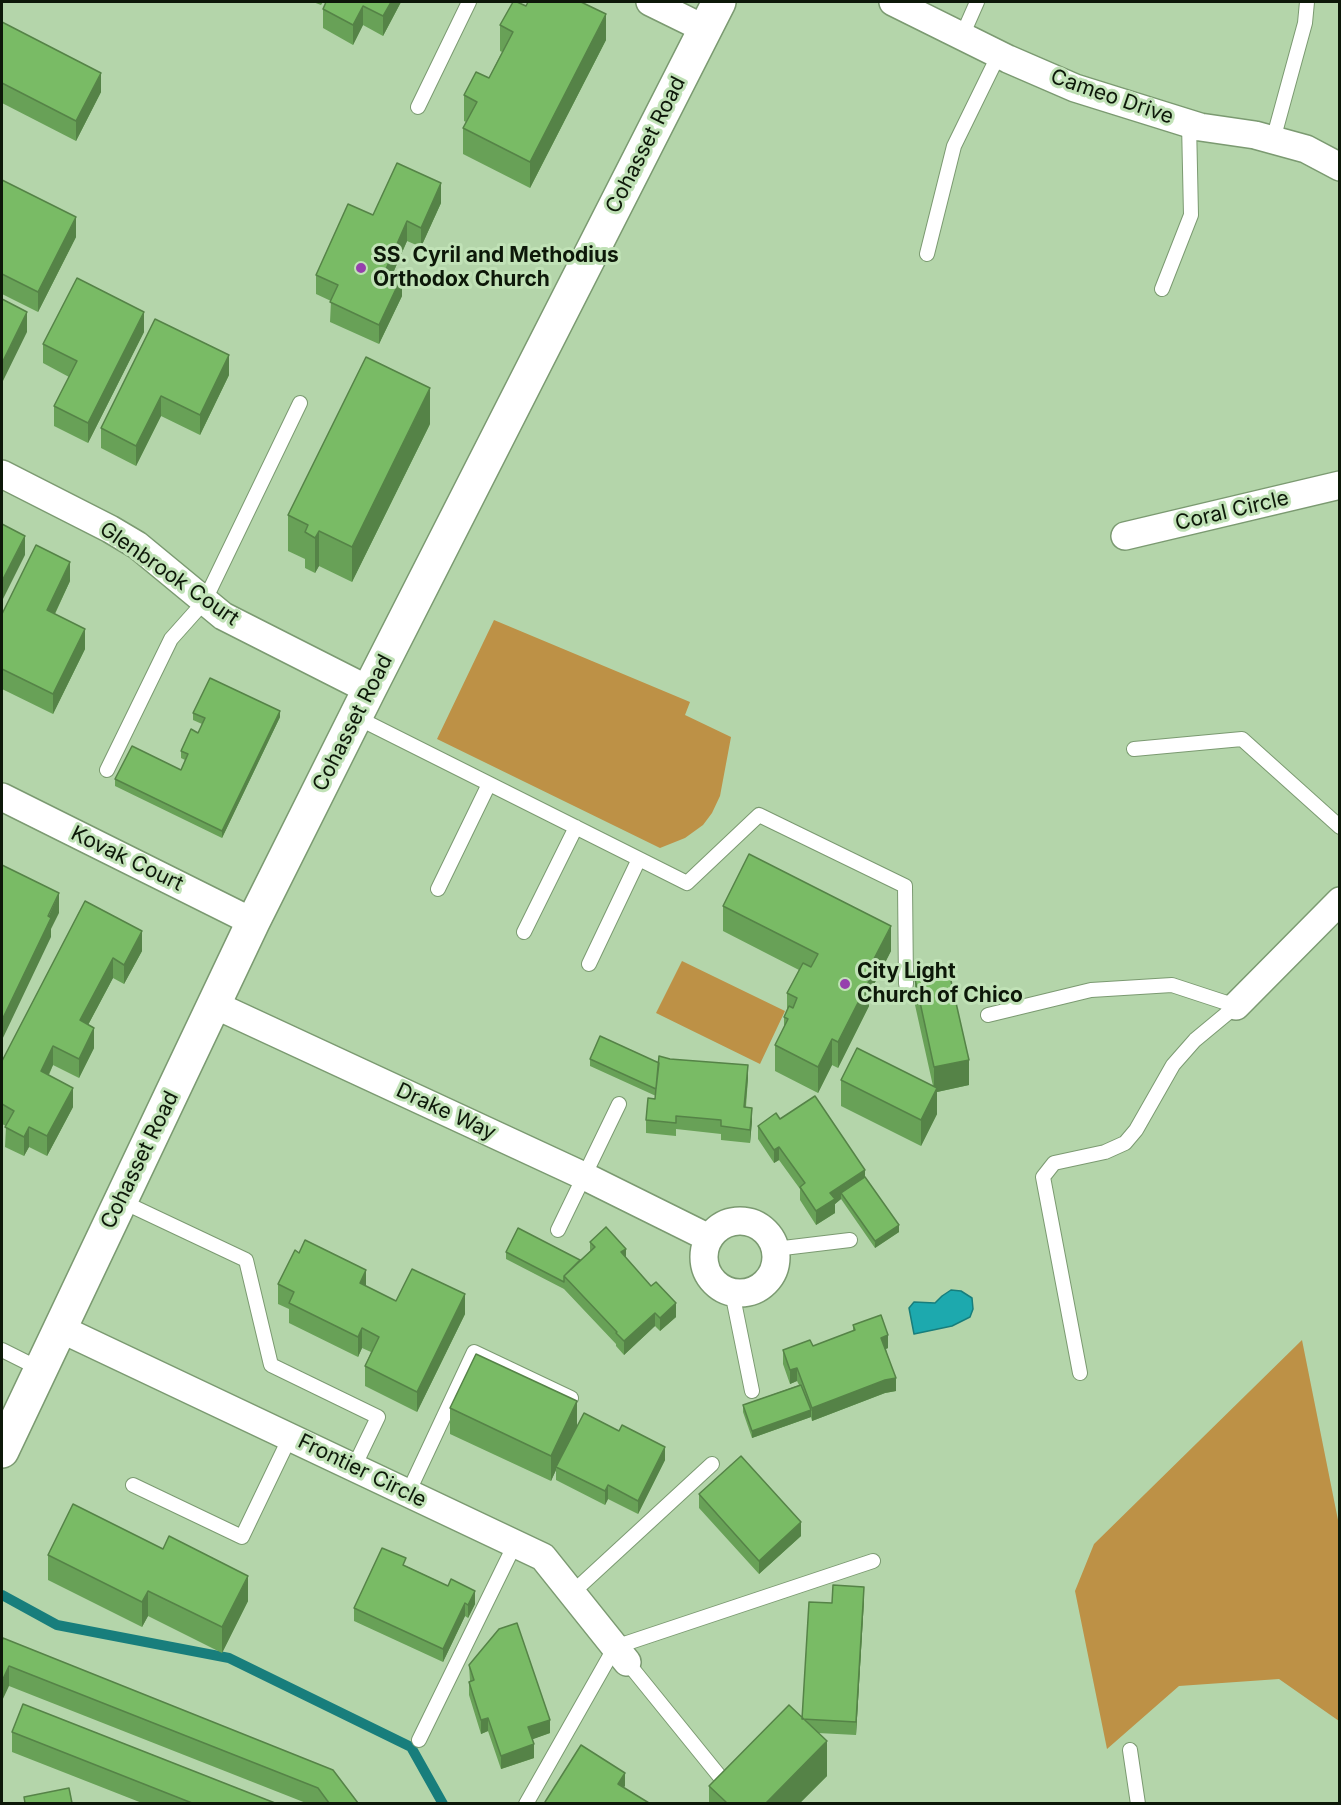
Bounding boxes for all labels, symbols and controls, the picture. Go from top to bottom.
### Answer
street label: Cameo Drive [1047,64,1177,130]
street label: Cohasset Road [601,72,691,218]
place label: SS. Cyril and Methodius Orthodox Church [373,243,619,293]
marker: SS. Cyril and Methodius Orthodox Church [354,261,368,275]
street label: Coral Circle [1173,486,1291,536]
street label: Glenbrook Court [95,517,243,631]
street label: Cohasset Road [308,650,398,796]
street label: Kovak Court [67,821,187,897]
place label: City Light Church of Chico [857,959,1023,1009]
marker: City Light Church of Chico [838,977,852,991]
street label: Drake Way [392,1078,500,1146]
street label: Cohasset Road [96,1087,184,1233]
street label: Frontier Circle [294,1429,430,1513]

